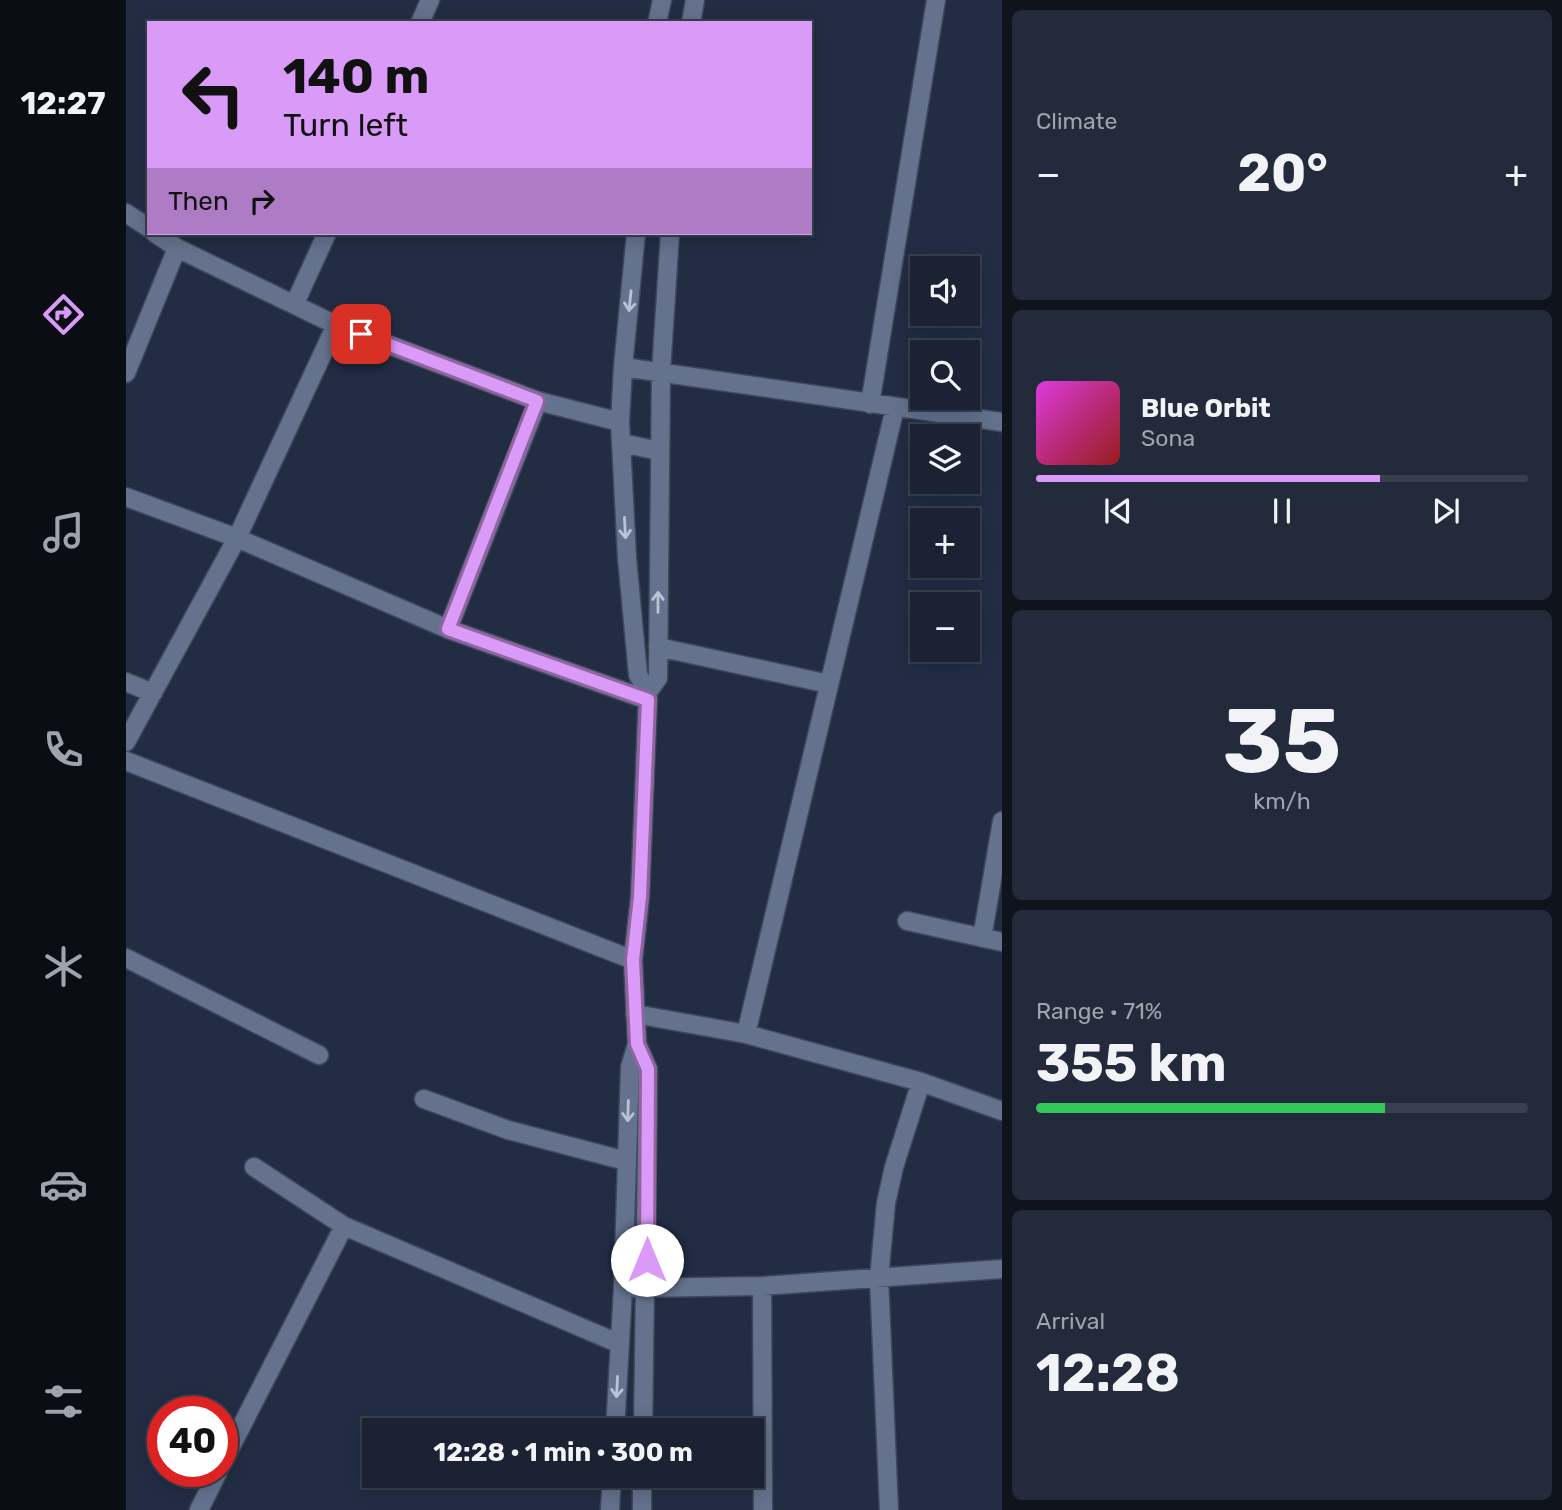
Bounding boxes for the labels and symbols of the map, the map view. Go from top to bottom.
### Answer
one-way arrow [623,289,636,311]
pin [331,304,391,364]
one-way arrow [619,516,632,539]
one-way arrow [651,591,665,614]
one-way arrow [621,1099,634,1122]
position arrow [610,1223,684,1297]
one-way arrow [610,1376,623,1398]
speed limit sign: 40 [147,1396,238,1487]

